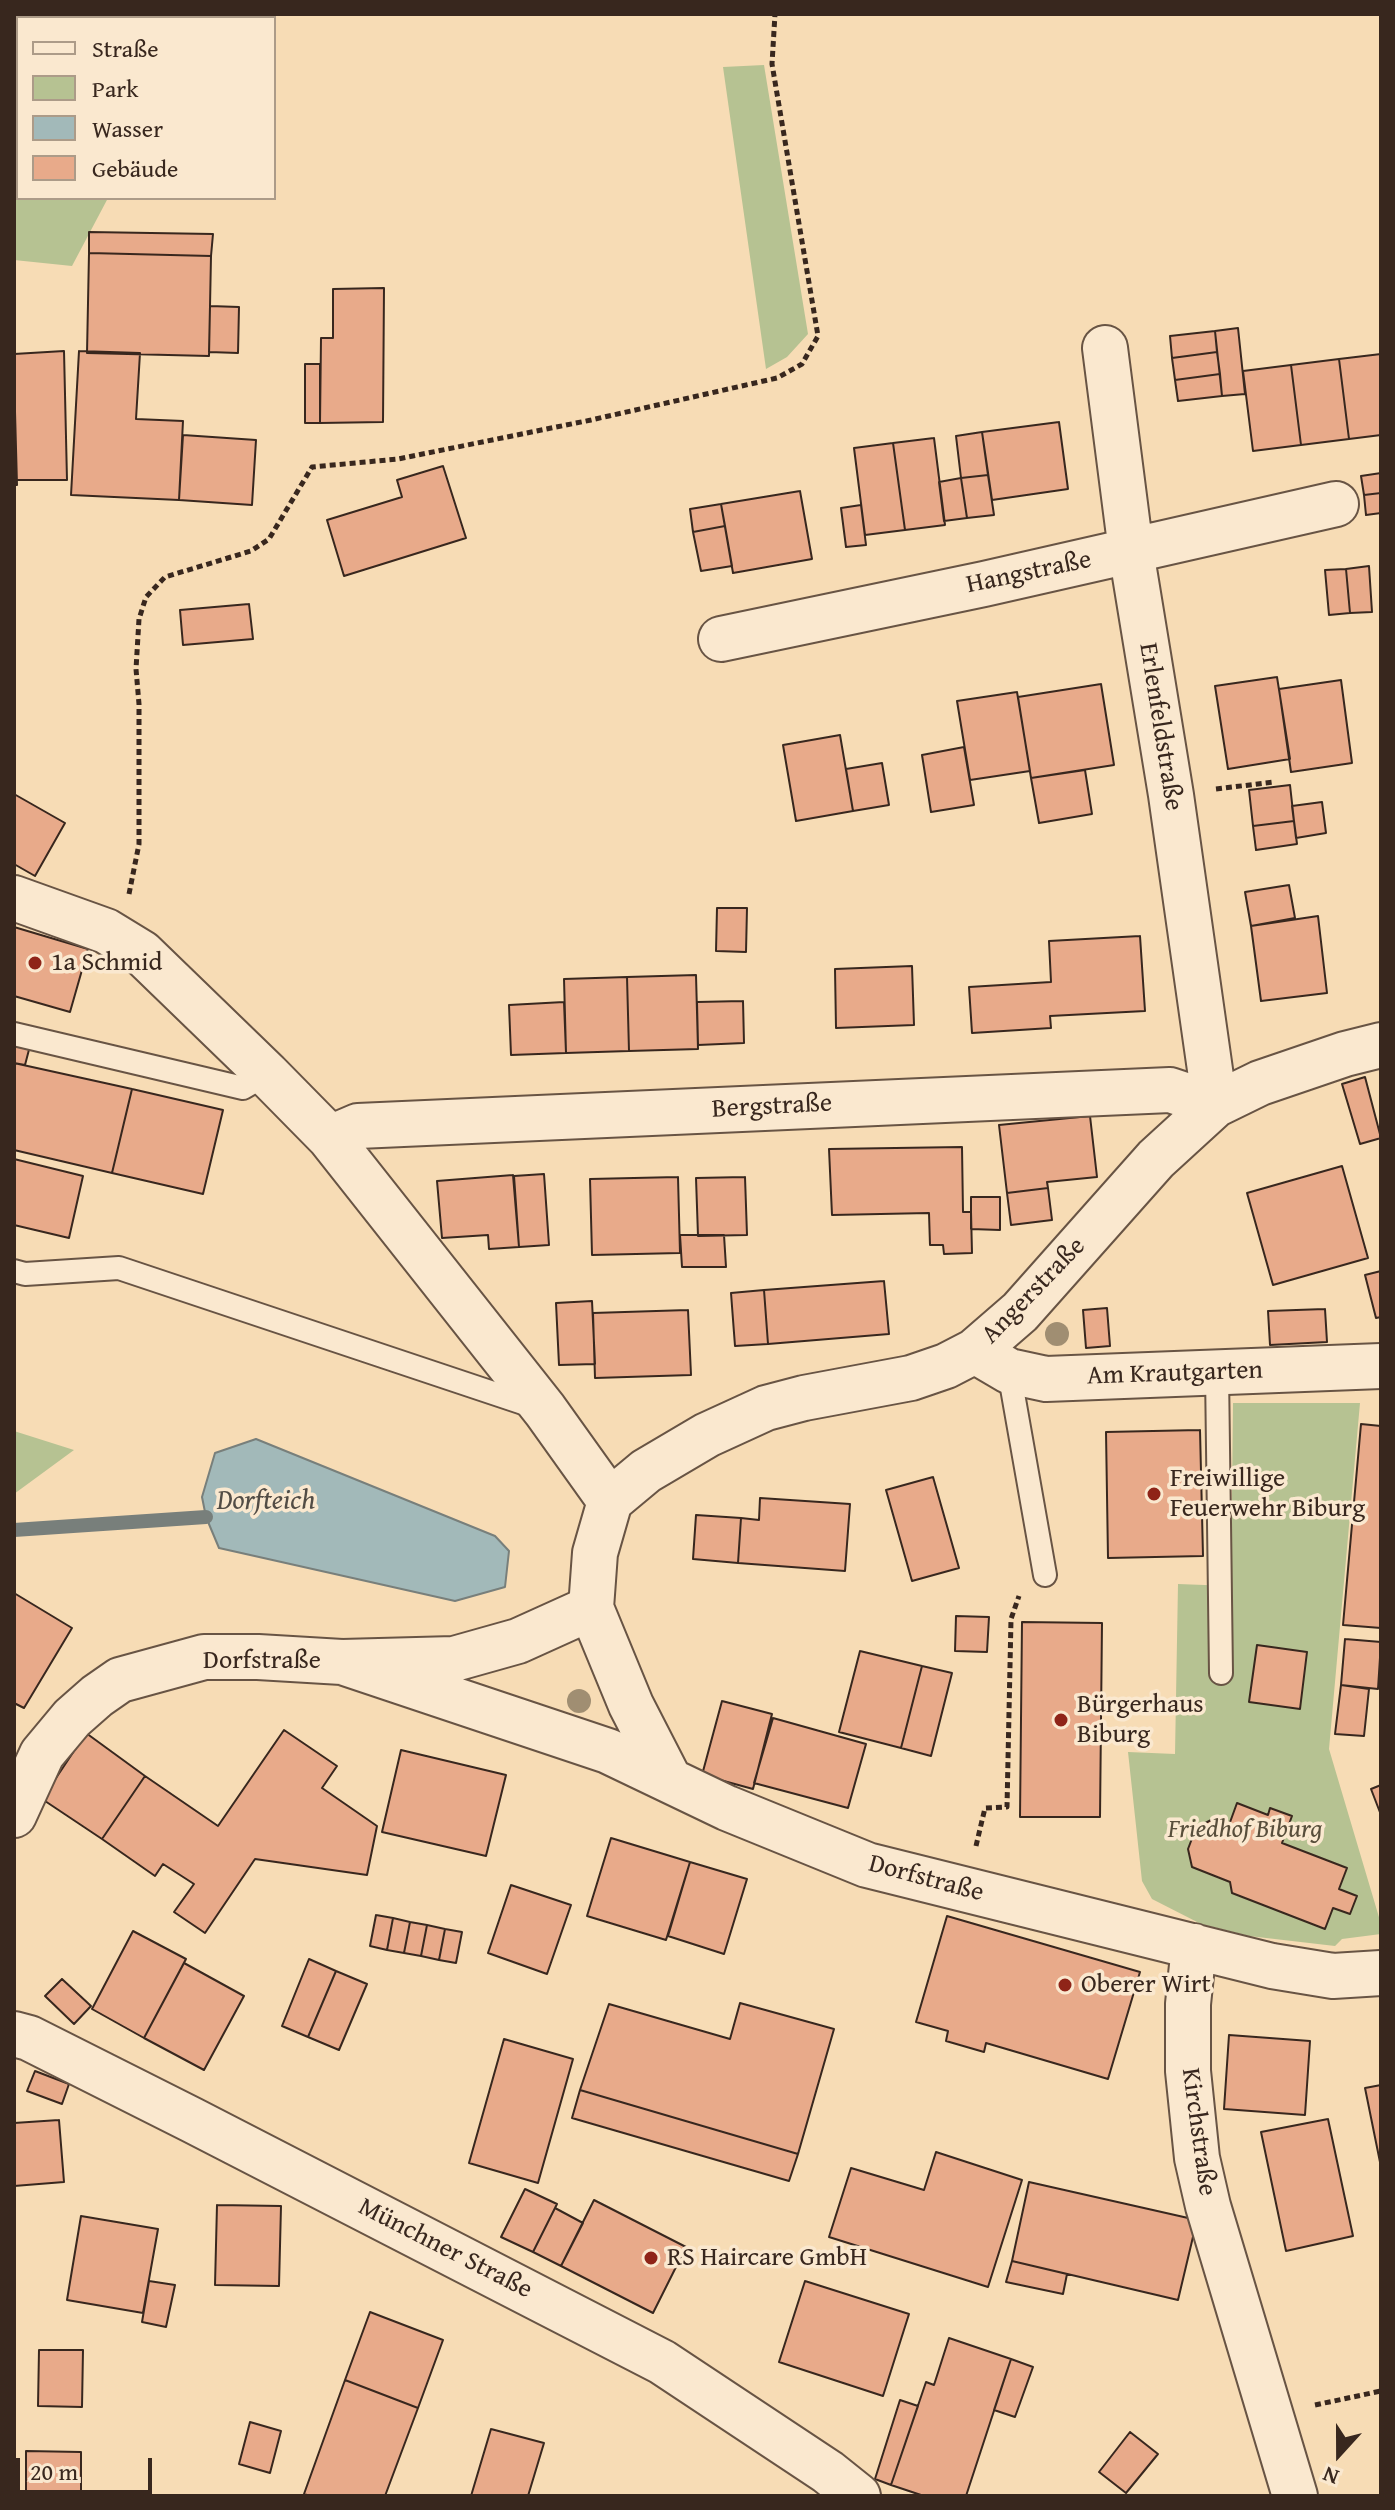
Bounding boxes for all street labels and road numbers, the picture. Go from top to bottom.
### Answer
street label: Hangstraße [964,545,1094,601]
street label: Erlenfeldstraße [1131,641,1189,813]
street label: Bergstraße [711,1088,833,1126]
street label: Angerstraße [976,1231,1092,1351]
street label: Am Krautgarten [1086,1355,1264,1393]
street label: Dorfstraße [203,1645,321,1677]
street label: Dorfstraße [865,1849,987,1909]
street label: Kirchstraße [1174,2066,1222,2198]
street label: Münchner Straße [353,2192,537,2306]

